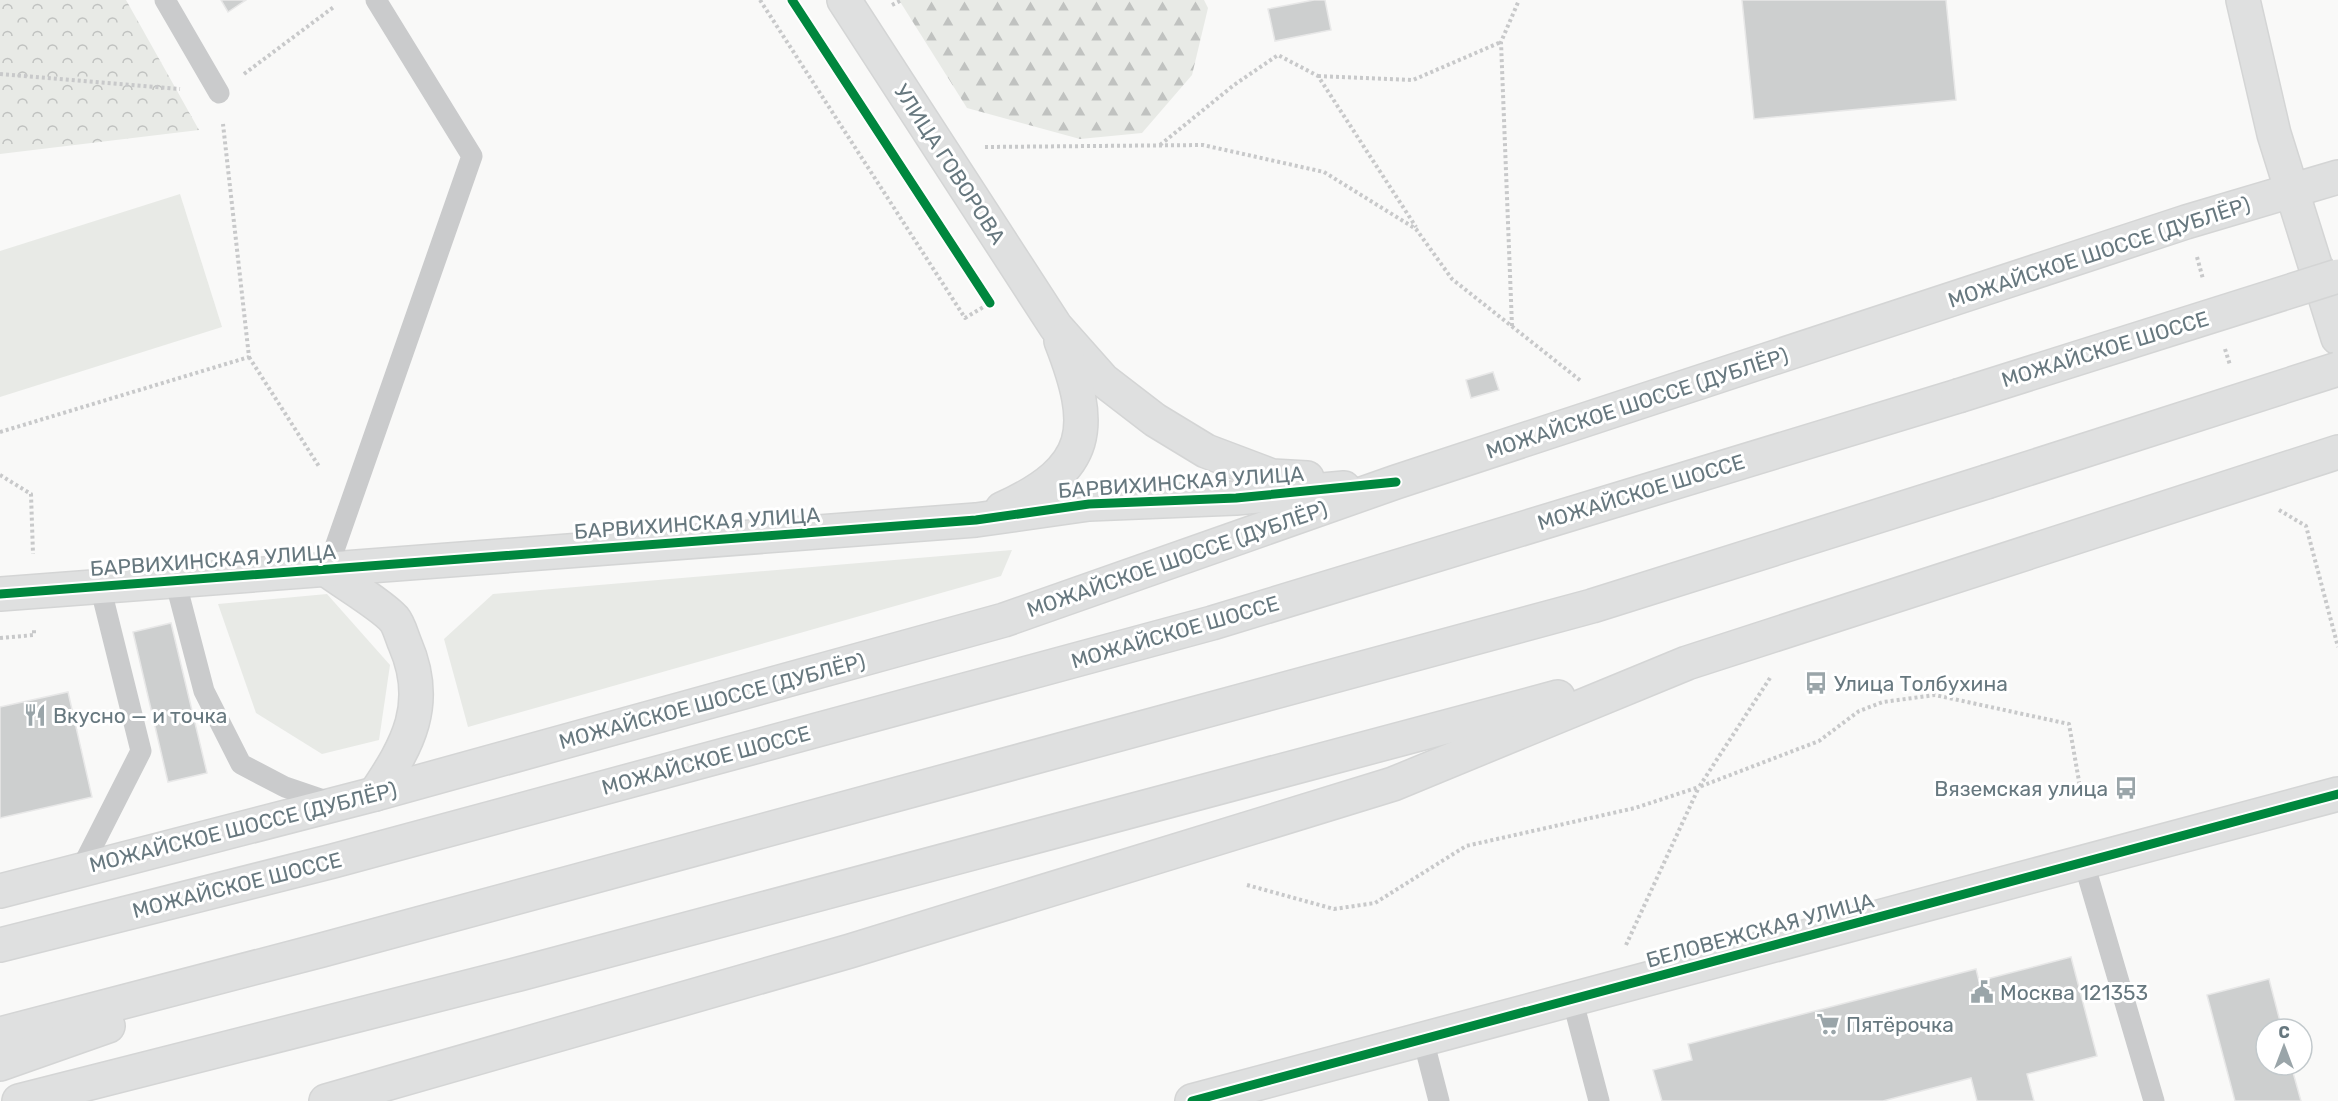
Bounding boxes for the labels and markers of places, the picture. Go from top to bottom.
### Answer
bus stop icon: Улица Толбухина [1803,670,1829,696]
place label: Улица Толбухина [1834,671,2008,696]
restaurant icon: Вкусно — и точка [22,702,48,728]
place label: Вкусно — и точка [53,703,227,728]
bus stop icon: Вяземская улица [2113,775,2139,801]
place label: Вяземская улица [1934,776,2108,801]
public building icon: Москва 121353 [1969,979,1995,1005]
place label: Москва 121353 [2000,980,2148,1005]
supermarket icon: Пятёрочка [1815,1011,1841,1037]
place label: Пятёрочка [1846,1012,1954,1037]

